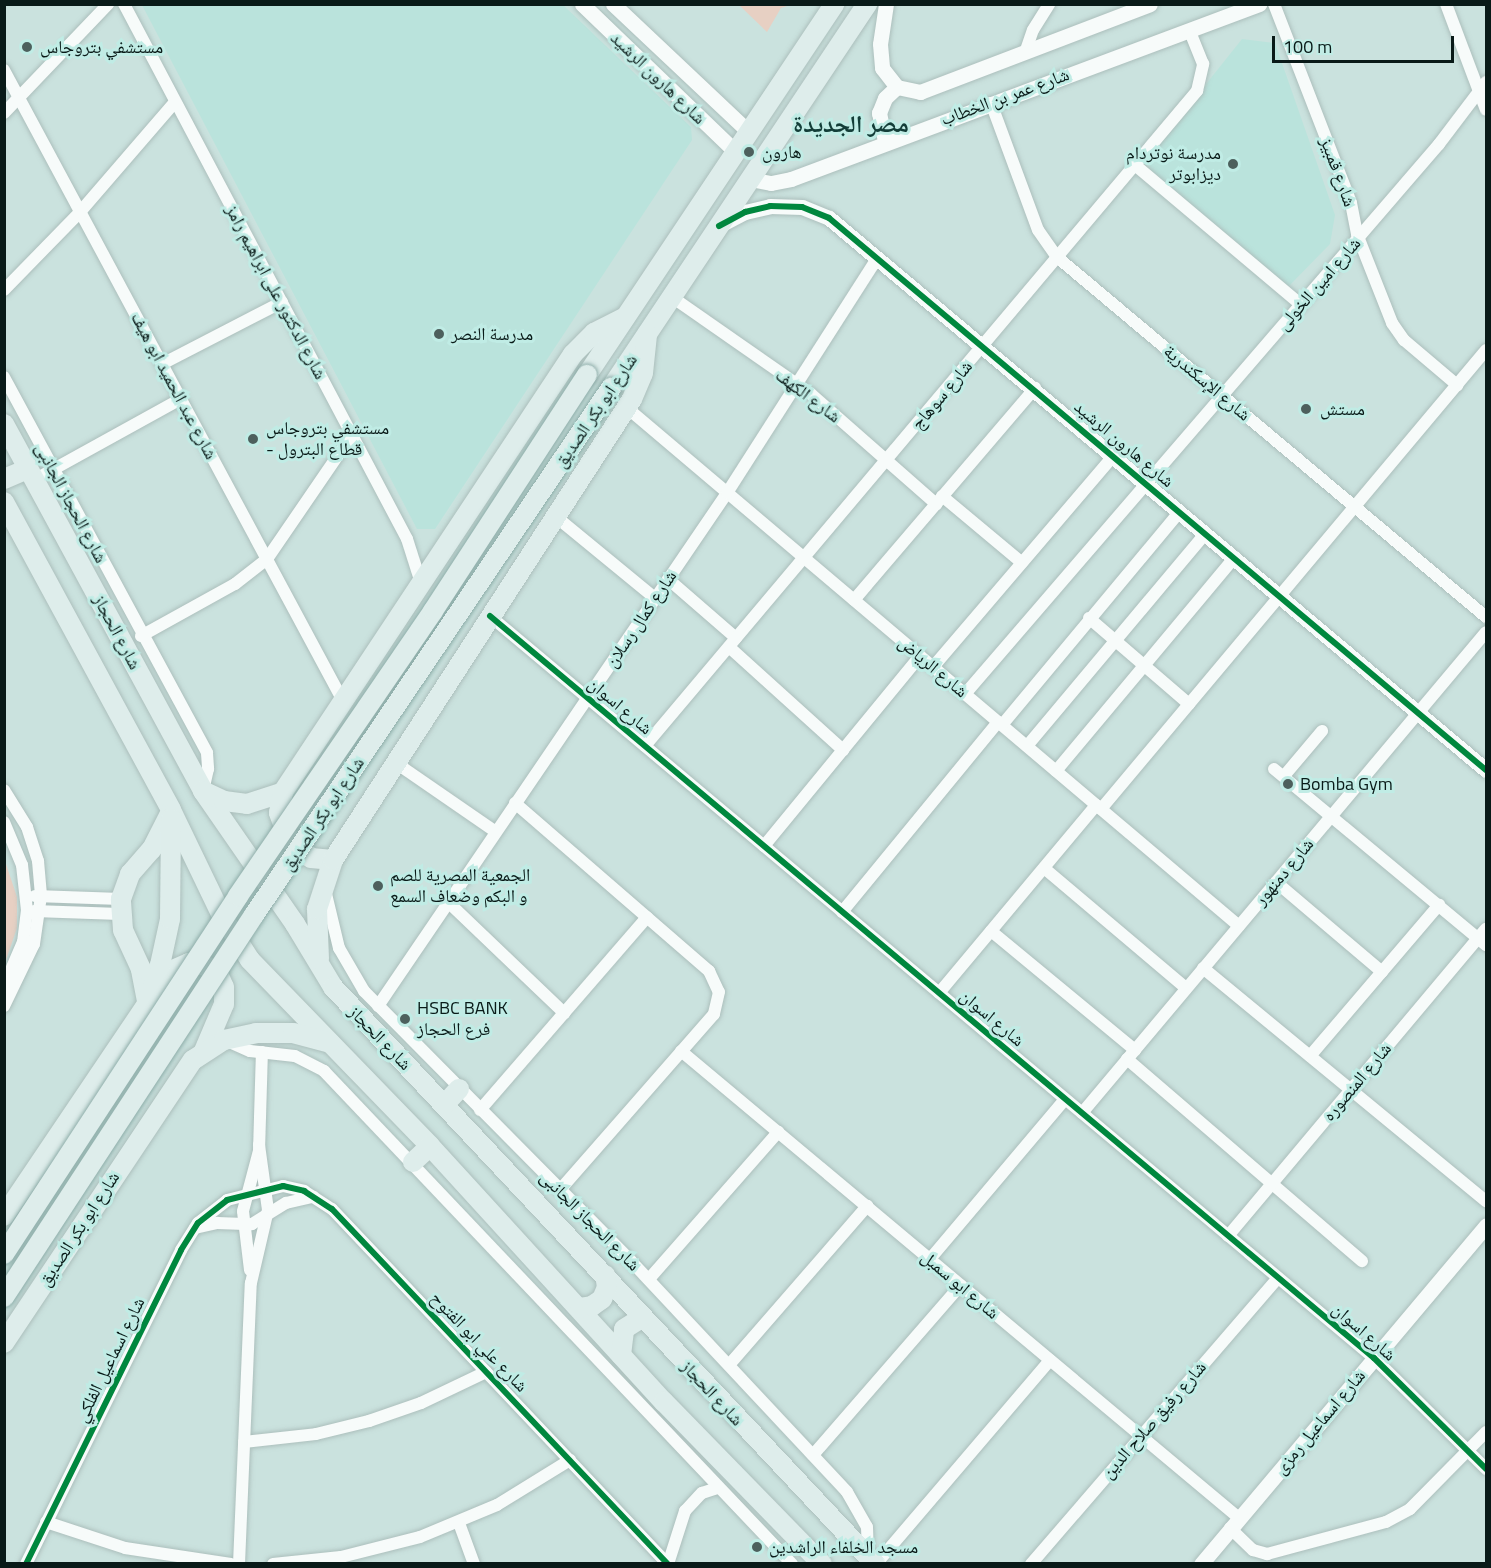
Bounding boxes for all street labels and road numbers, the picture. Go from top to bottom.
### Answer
street label: شارع هارون الرشيد [606,27,710,129]
street label: شارع عمر بن الخطاب [938,64,1072,130]
street label: شارع قمبيز [1316,134,1360,210]
street label: شارع الدكتور على ابراهيم رامز [221,201,331,383]
street label: شارع امين الخولى [1273,233,1365,335]
street label: شارع عبد الحميد ابو هيف [126,309,222,463]
street label: شارع الإسكندرية [1159,340,1255,426]
street label: شارع ابو بكر الصديق [550,350,642,472]
street label: شارع سوهاج [907,356,977,434]
street label: شارع الكهف [771,364,845,428]
street label: شارع هارون الرشيد [1070,396,1178,492]
street label: شارع الحجاز الجانبى [30,439,112,567]
street label: شارع كمال رسلان [601,566,681,672]
street label: شارع الحجاز [88,591,146,673]
street label: شارع الرياض [894,632,972,702]
street label: شارع اسوان [583,673,657,739]
street label: شارع ابو بكر الصديق [277,753,369,875]
street label: شارع دمنهور [1250,834,1318,910]
street label: شارع اسوان [955,985,1029,1051]
street label: شارع الحجاز [344,1001,416,1075]
street label: شارع المنصوره [1318,1038,1396,1126]
street label: شارع الحجاز الجانبى [535,1166,645,1276]
street label: شارع ابو بكر الصديق [34,1168,124,1290]
street label: شارع ابو سمبل [917,1246,1003,1324]
street label: شارع علي ابو الفتوح [426,1287,532,1397]
street label: شارع اسماعيل الفلكي [70,1294,150,1426]
street label: شارع اسوان [1328,1298,1400,1366]
street label: شارع الحجاز [676,1356,748,1430]
street label: شارع رفيق صلاح الدين [1097,1357,1211,1483]
street label: شارع اسماعيل رمزى [1270,1365,1370,1479]

